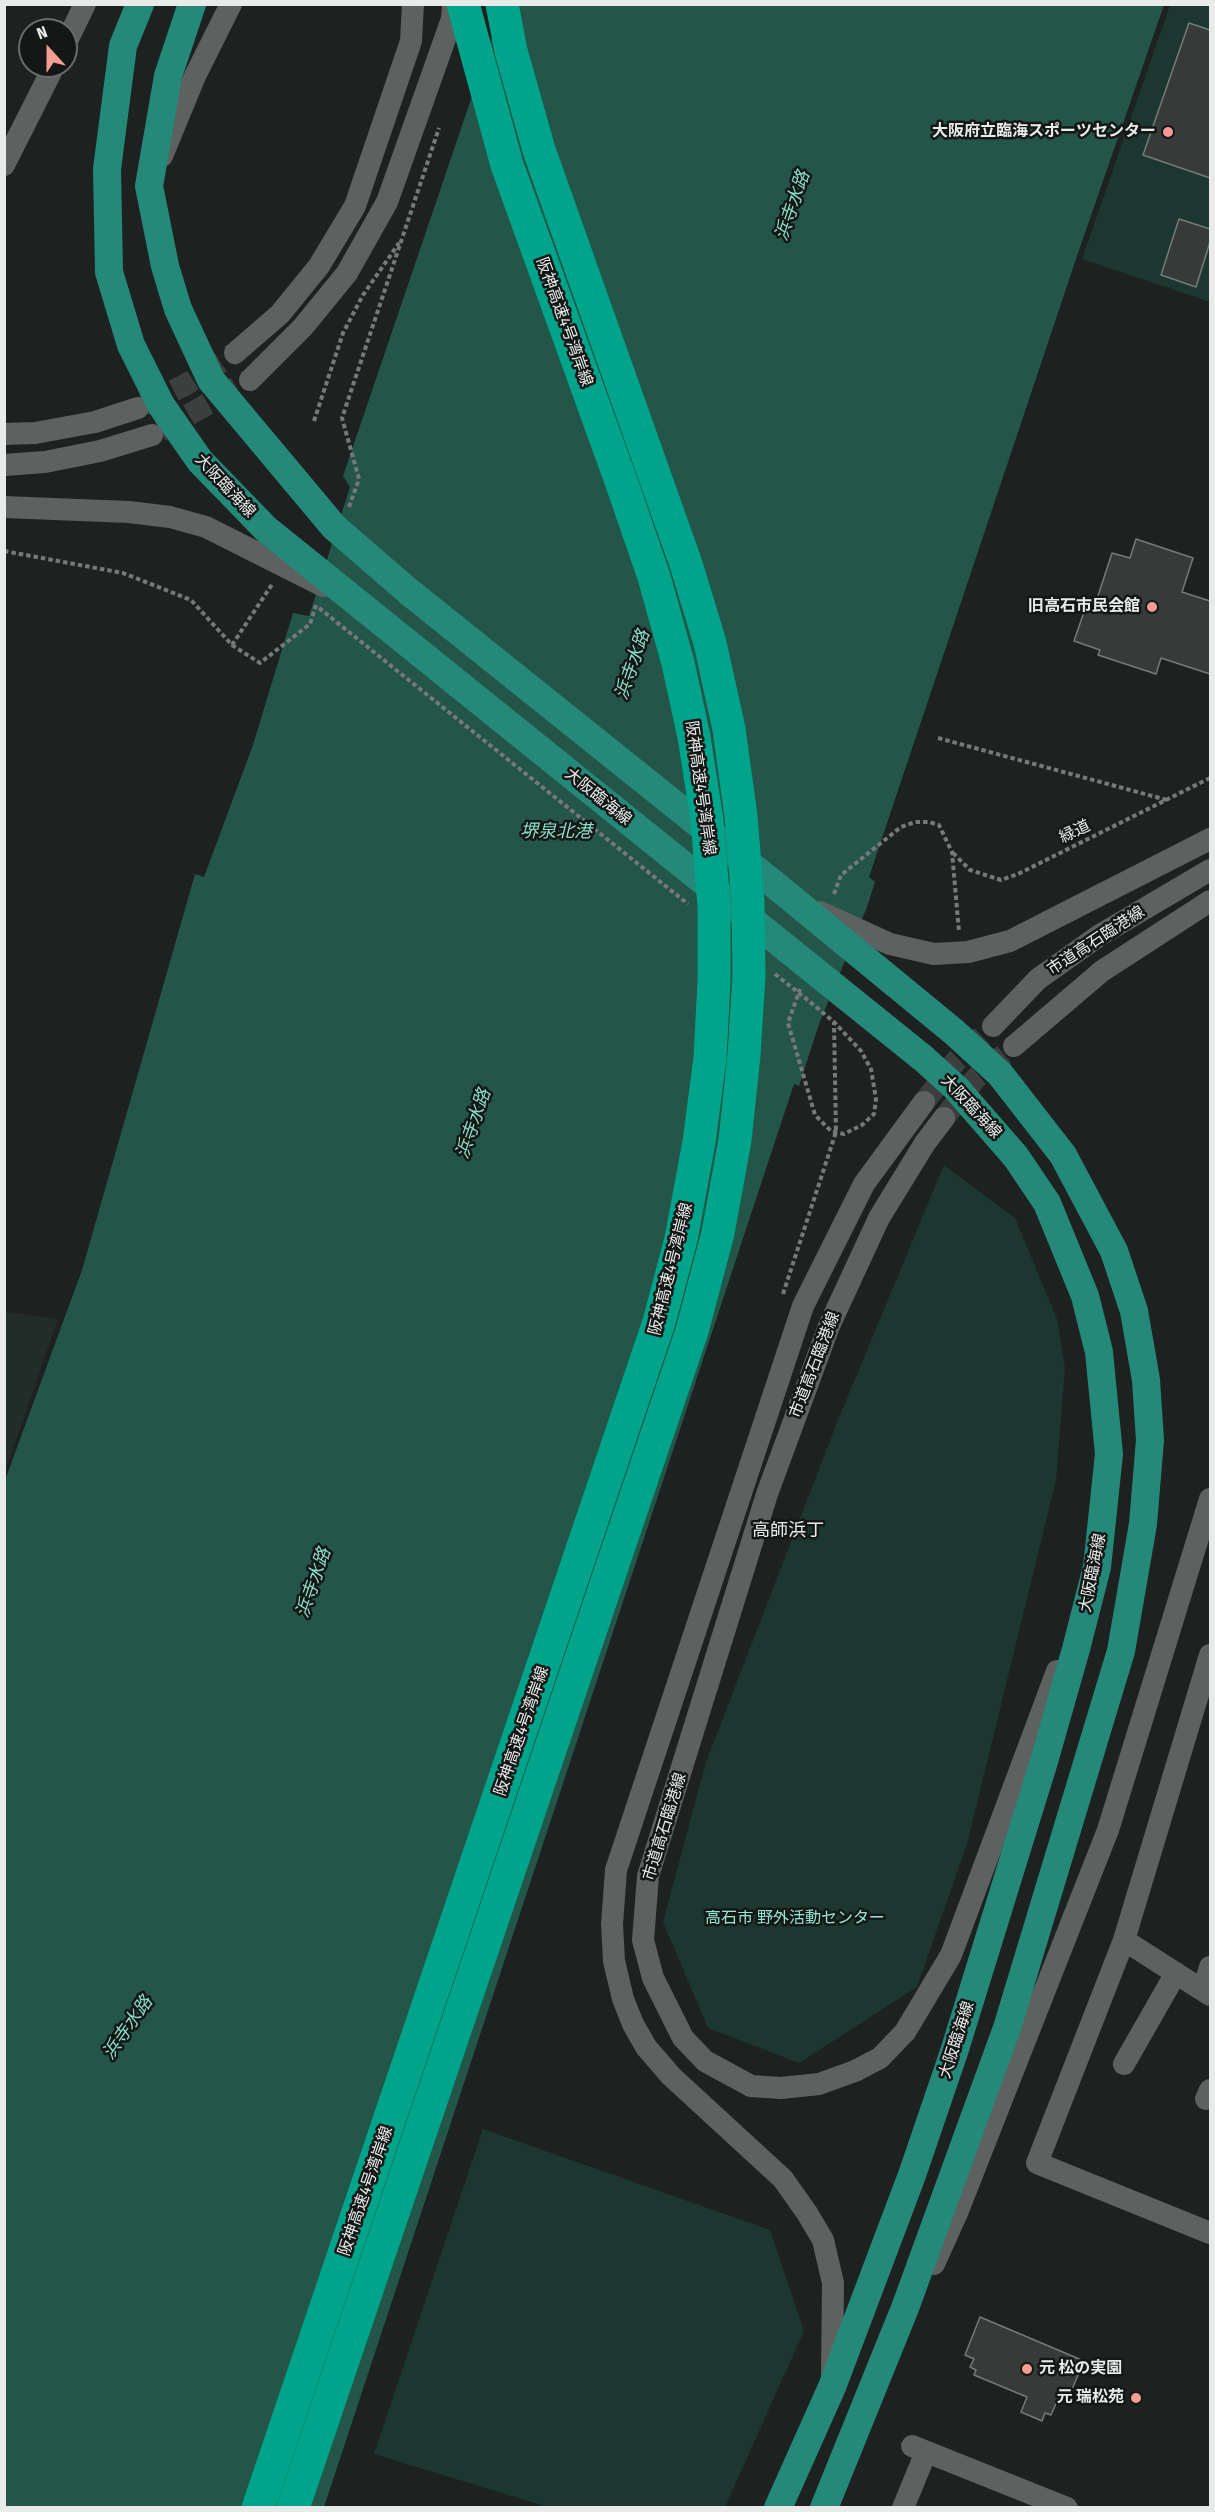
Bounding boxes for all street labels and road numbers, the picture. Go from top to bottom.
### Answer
street label: 阪神高速4号湾岸線 [532,255,596,389]
street label: 大阪臨海線 [191,450,259,522]
street label: 阪神高速4号湾岸線 [681,719,719,857]
street label: 大阪臨海線 [561,764,635,830]
street label: 緑道 [1056,816,1094,848]
street label: 市道高石臨港線 [1044,902,1148,980]
street label: 大阪臨海線 [937,1071,1005,1143]
street label: 阪神高速4号湾岸線 [645,1201,697,1337]
street label: 市道高石臨港線 [786,1309,844,1421]
street label: 大阪臨海線 [1076,1532,1110,1614]
street label: 阪神高速4号湾岸線 [491,1664,553,1798]
street label: 市道高石臨港線 [639,1771,691,1883]
street label: 大阪臨海線 [936,1999,978,2081]
street label: 阪神高速4号湾岸線 [335,2124,397,2258]

